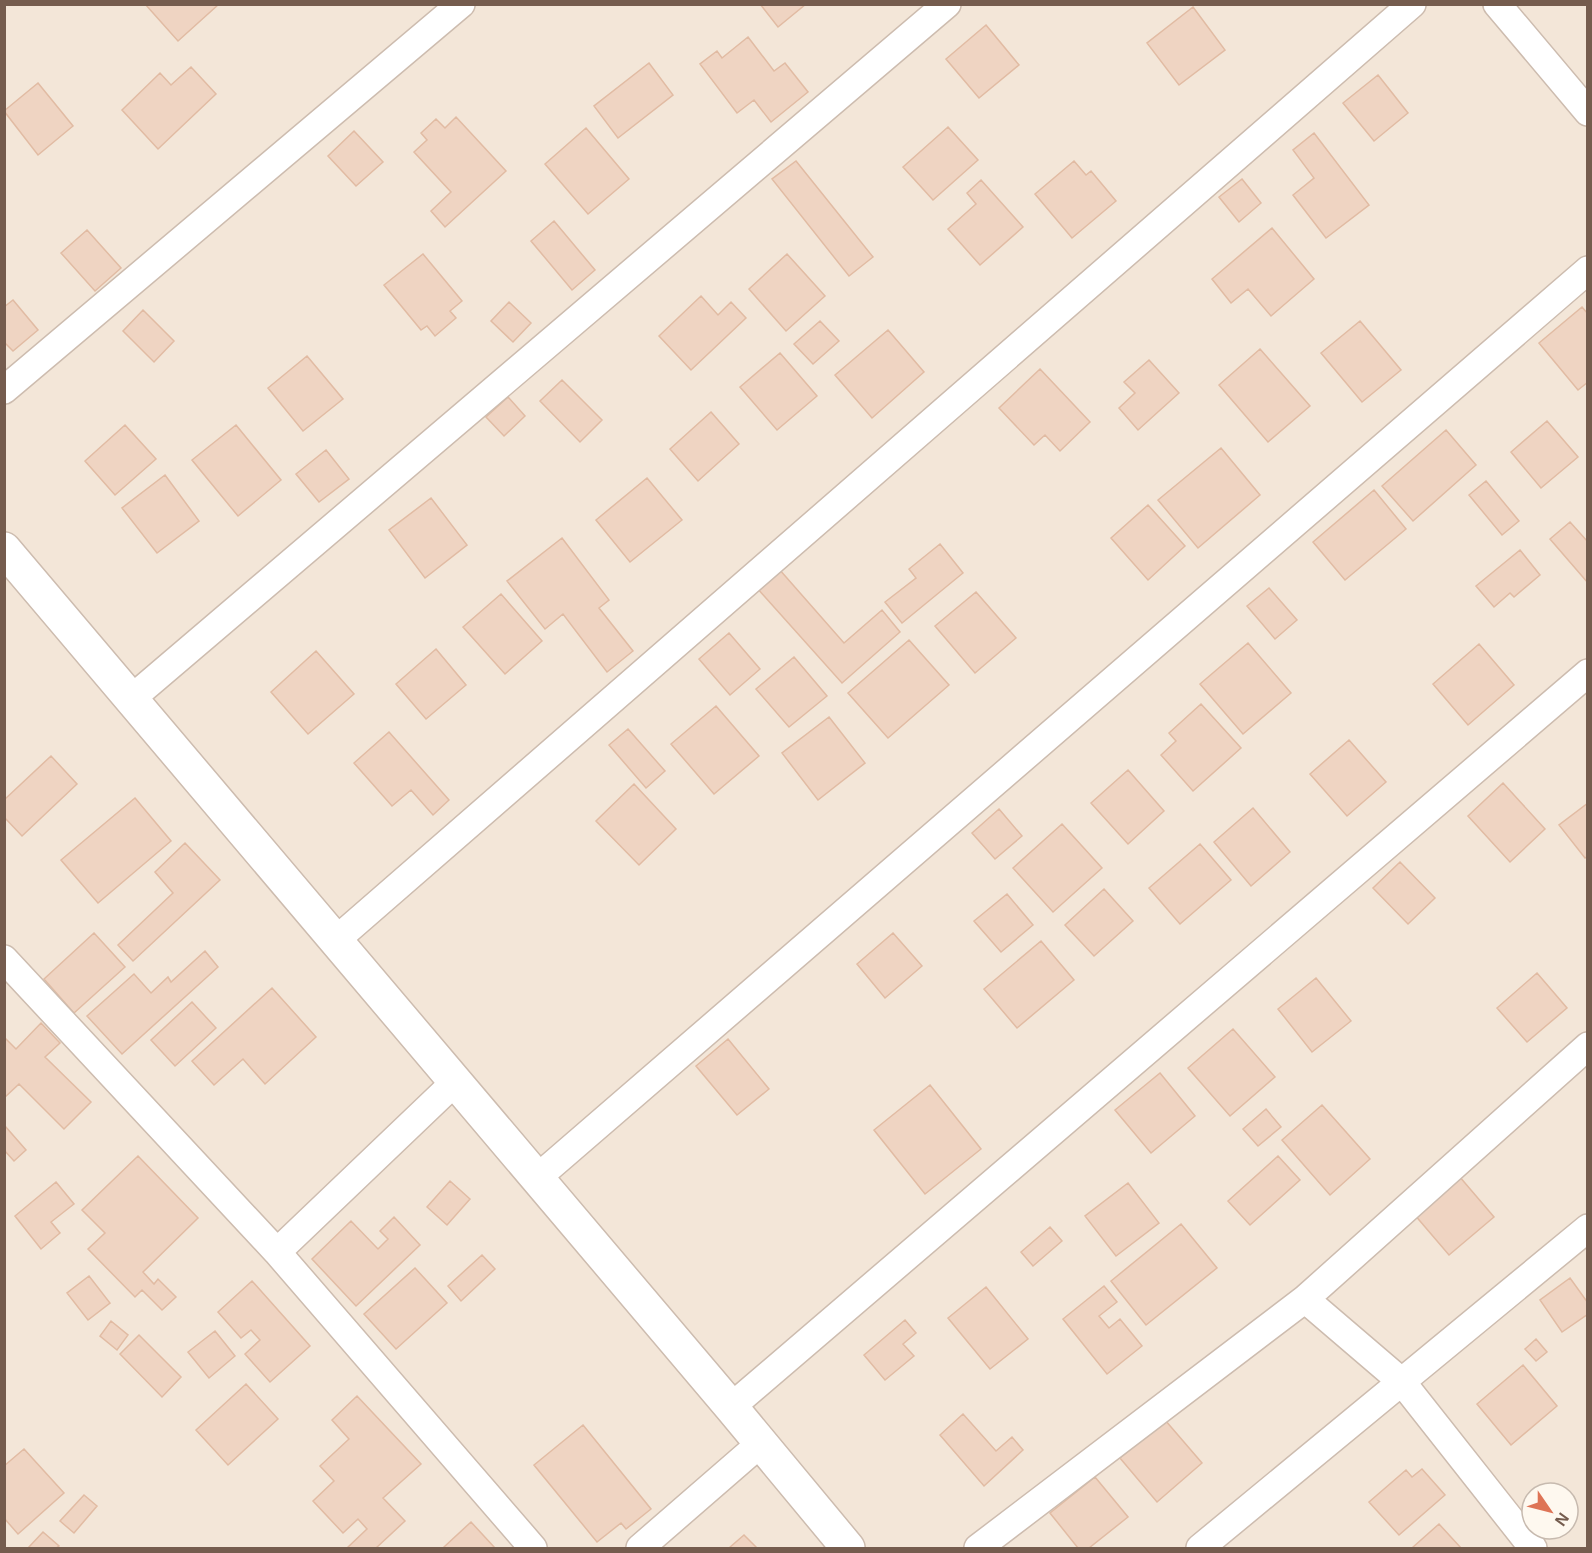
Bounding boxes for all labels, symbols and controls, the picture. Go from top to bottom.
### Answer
north arrow [1520,1481,1580,1541]
text: N [1552,1510,1572,1529]

